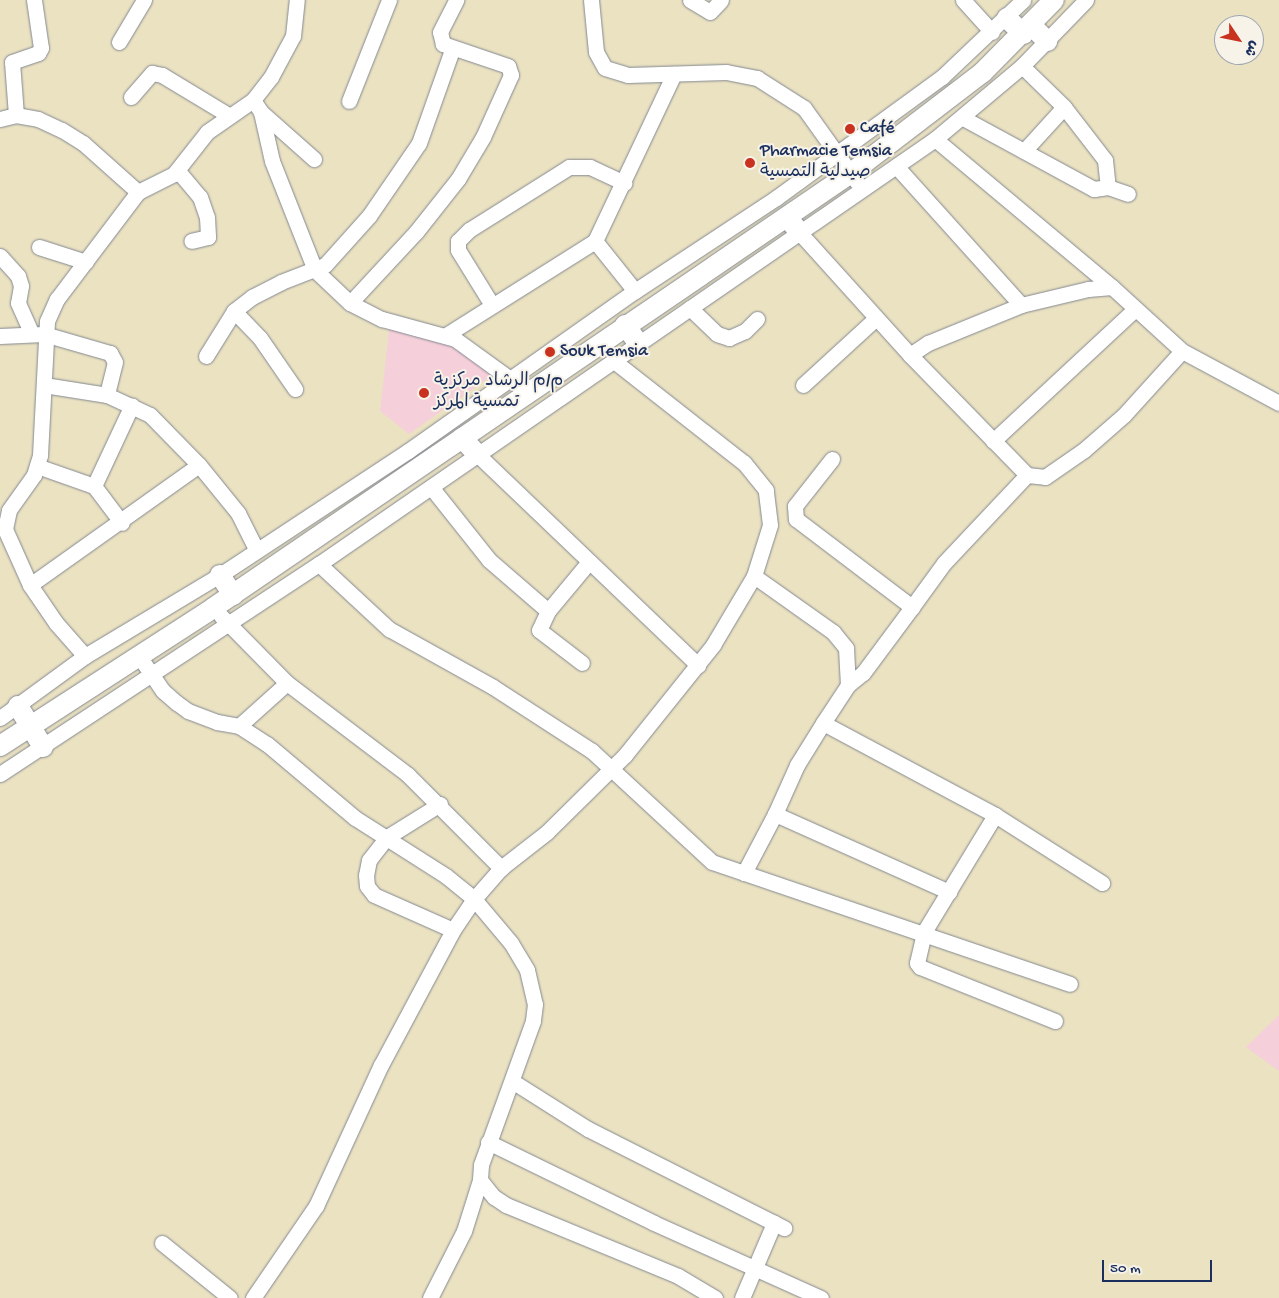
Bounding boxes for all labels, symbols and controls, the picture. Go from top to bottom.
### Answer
north arrow [1214,15,1264,65]
text: ش [1240,37,1262,59]
place label: Café [860,118,895,140]
marker: Café [844,123,856,135]
place label: Pharmacie Temsia صيدلية التمسية [760,142,892,184]
marker: Pharmacie Temsia صيدلية التمسية [744,157,756,169]
place label: Souk Temsia [560,341,648,363]
marker: Souk Temsia [544,346,556,358]
place label: م/م الرشاد مركزية تمسية المركز [434,372,563,414]
marker: م/م الرشاد مركزية تمسية المركز [418,387,430,399]
scale bar [1104,1250,1214,1282]
text: 50 m [1110,1260,1141,1278]

